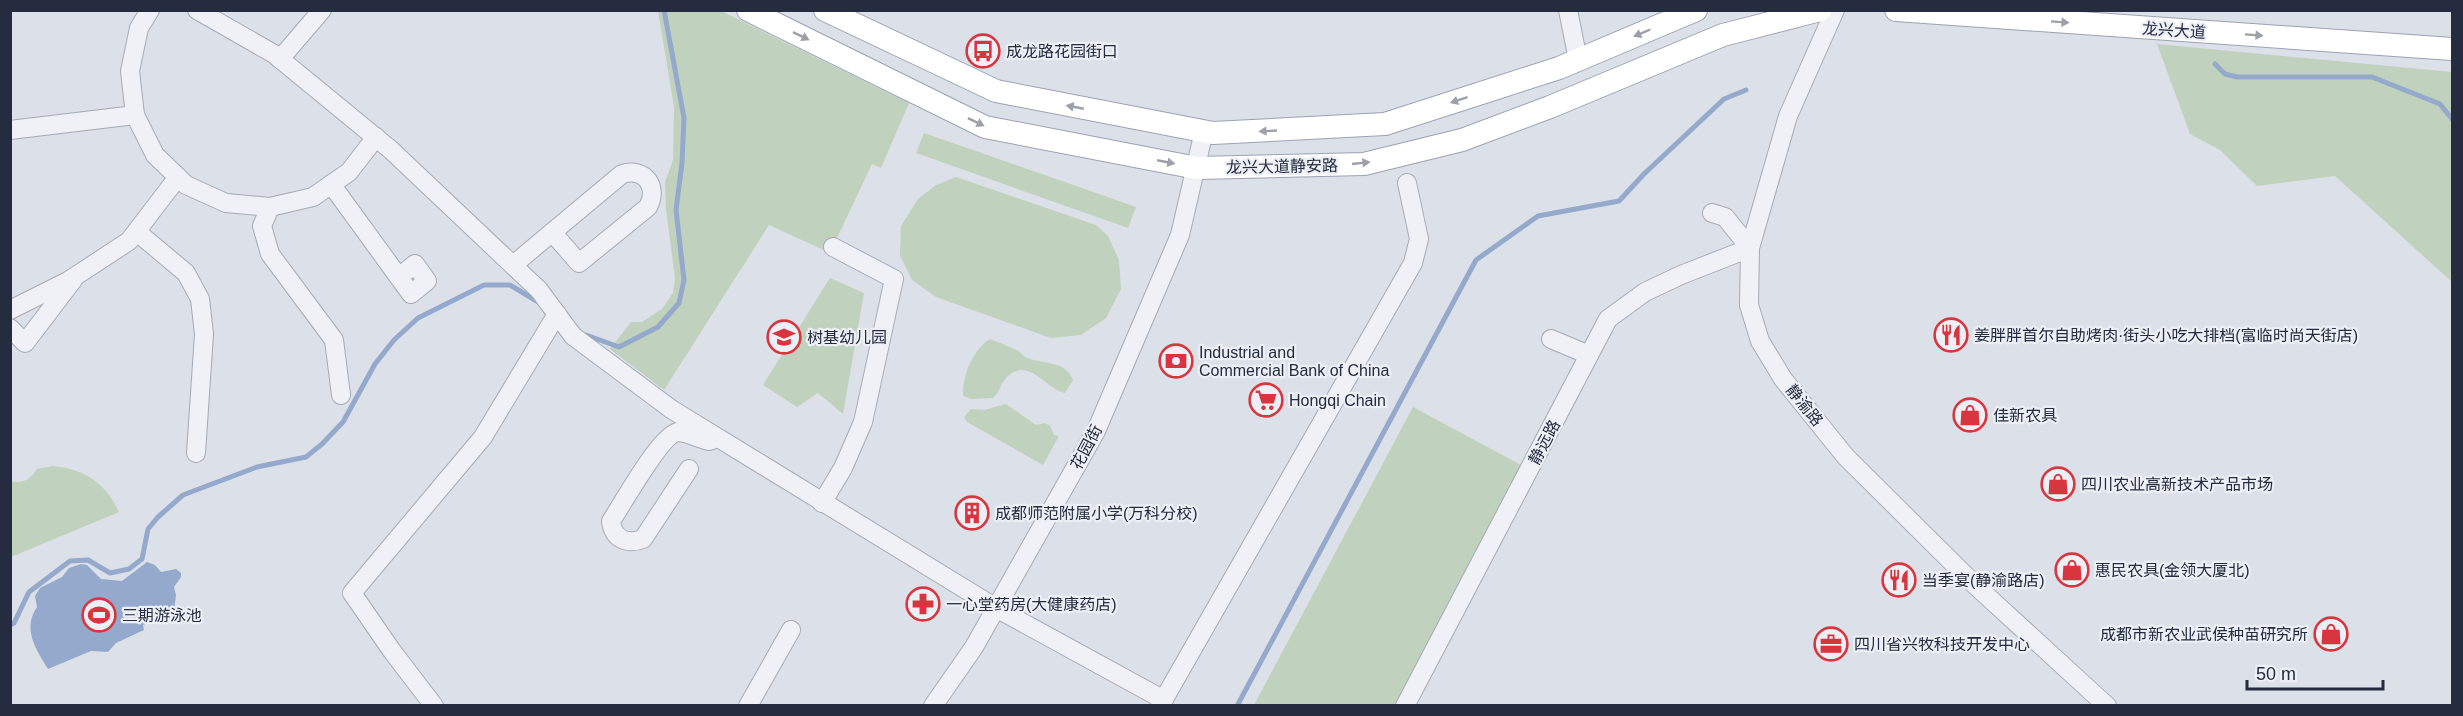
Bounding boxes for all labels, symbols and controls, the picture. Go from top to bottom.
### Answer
one-way arrow [2050,17,2069,27]
street label: 龙兴大道 [2141,20,2206,41]
one-way arrow [1632,28,1650,38]
one-way arrow [2245,31,2264,40]
one-way arrow [792,32,809,41]
bus stop icon: 成龙路花园街口 [965,33,1001,69]
place label: 成龙路花园街口 [1006,43,1118,60]
one-way arrow [1450,96,1468,106]
one-way arrow [1066,102,1085,111]
one-way arrow [967,118,984,127]
one-way arrow [1258,126,1277,135]
street label: 龙兴大道静安路 [1226,157,1338,176]
one-way arrow [1157,158,1176,167]
one-way arrow [1351,158,1370,168]
restaurant icon: 姜胖胖首尔自助烤肉·街头小吃大排档(富临时尚天街店) [1933,317,1969,353]
school or university icon: 树基幼儿园 [766,319,802,355]
place label: 姜胖胖首尔自助烤肉·街头小吃大排档(富临时尚天街店) [1974,327,2358,344]
place label: 树基幼儿园 [807,329,887,346]
bank icon: Industrial and Commercial Bank of China [1158,343,1194,379]
place label: Industrial and Commercial Bank of China [1199,344,1389,379]
street label: 静渝路 [1783,381,1826,429]
supermarket icon: Hongqi Chain [1248,382,1284,418]
place label: Hongqi Chain [1289,392,1386,409]
shop icon: 佳新农具 [1952,397,1988,433]
place label: 佳新农具 [1993,407,2057,424]
street label: 静远路 [1526,417,1563,467]
street label: 花园街 [1068,422,1105,472]
shop icon: 四川农业高新技术产品市场 [2040,466,2076,502]
place label: 四川农业高新技术产品市场 [2081,476,2273,493]
building icon: 成都师范附属小学(万科分校) [954,495,990,531]
place label: 成都师范附属小学(万科分校) [995,505,1198,522]
shop icon: 惠民农具(金领大厦北) [2054,552,2090,588]
restaurant icon: 当季宴(静渝路店) [1881,562,1917,598]
place label: 惠民农具(金领大厦北) [2095,562,2250,579]
place label: 当季宴(静渝路店) [1922,572,2045,589]
pharmacy icon: 一心堂药房(大健康药店) [905,586,941,622]
place label: 一心堂药房(大健康药店) [946,596,1117,613]
sports icon: 三期游泳池 [81,597,117,633]
place label: 三期游泳池 [122,607,202,624]
shop icon: 成都市新农业武侯种苗研究所 [2313,616,2349,652]
office icon: 四川省兴牧科技开发中心 [1813,626,1849,662]
place label: 成都市新农业武侯种苗研究所 [2100,626,2308,643]
place label: 四川省兴牧科技开发中心 [1854,636,2030,653]
scale bar [2247,653,2384,691]
text: 50 m [2256,664,2296,684]

